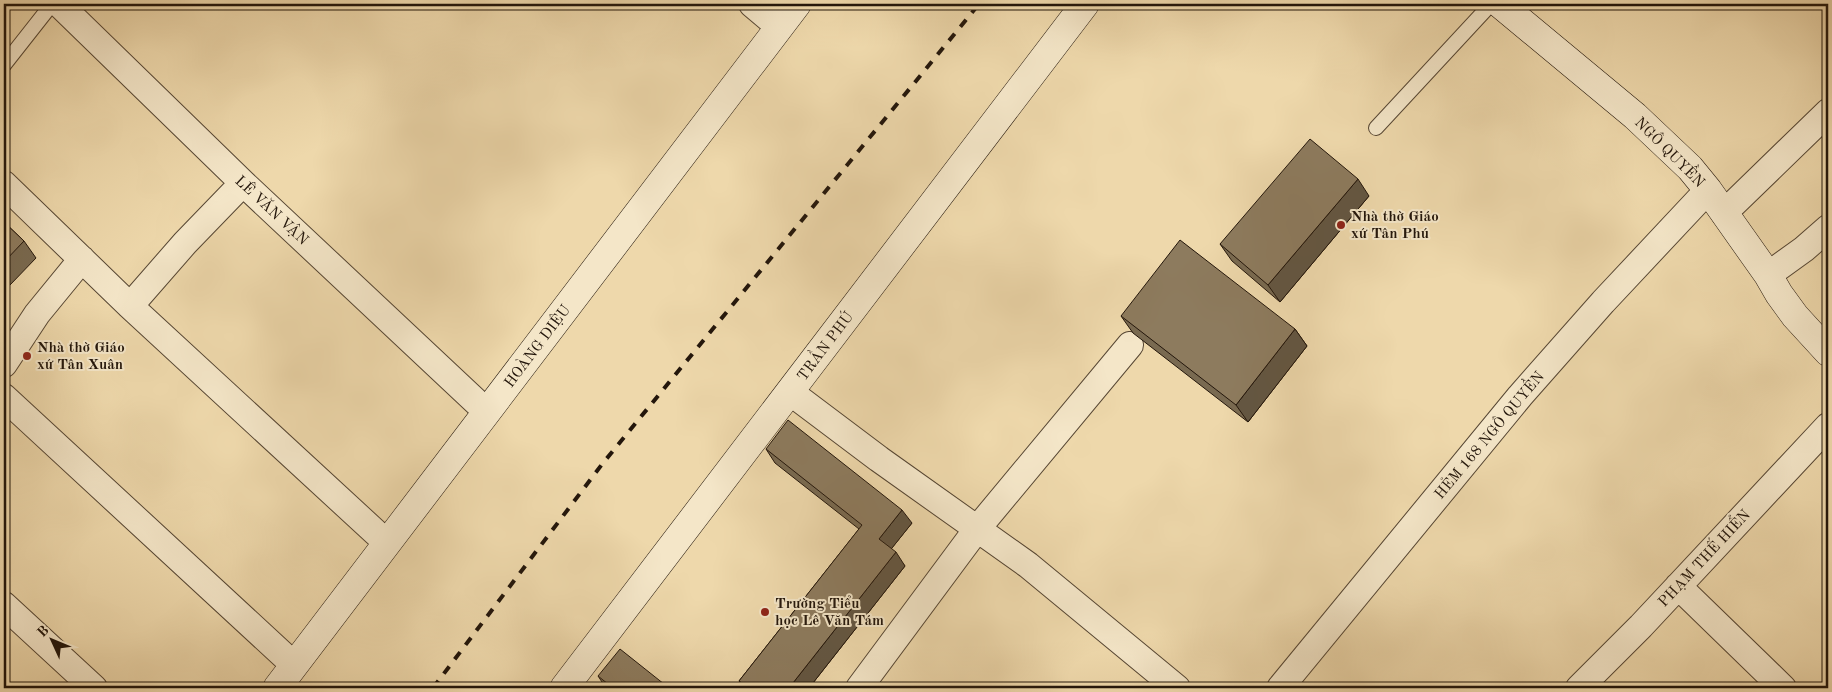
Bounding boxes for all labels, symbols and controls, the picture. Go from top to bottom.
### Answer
street label: NGÔ QUYỀN [1631,111,1711,191]
street label: LÊ VĂN VẬN [232,171,313,249]
place label: Nhà thờ Giáo xứ Tân Phú [1351,210,1439,242]
marker: Nhà thờ Giáo xứ Tân Phú [1335,219,1347,231]
street label: HOÀNG DIỆU [500,301,574,391]
street label: TRẦN PHÚ [791,306,857,384]
place label: Nhà thờ Giáo xứ Tân Xuân [37,341,125,373]
marker: Nhà thờ Giáo xứ Tân Xuân [21,350,33,362]
street label: HẺM 168 NGÔ QUYỀN [1428,365,1548,503]
street label: PHẠM THẾ HIỂN [1653,504,1754,611]
place label: Trường Tiểu học Lê Văn Tám [775,595,884,629]
marker: Trường Tiểu học Lê Văn Tám [759,606,771,618]
north arrow [28,614,78,664]
text: B [35,623,52,640]

